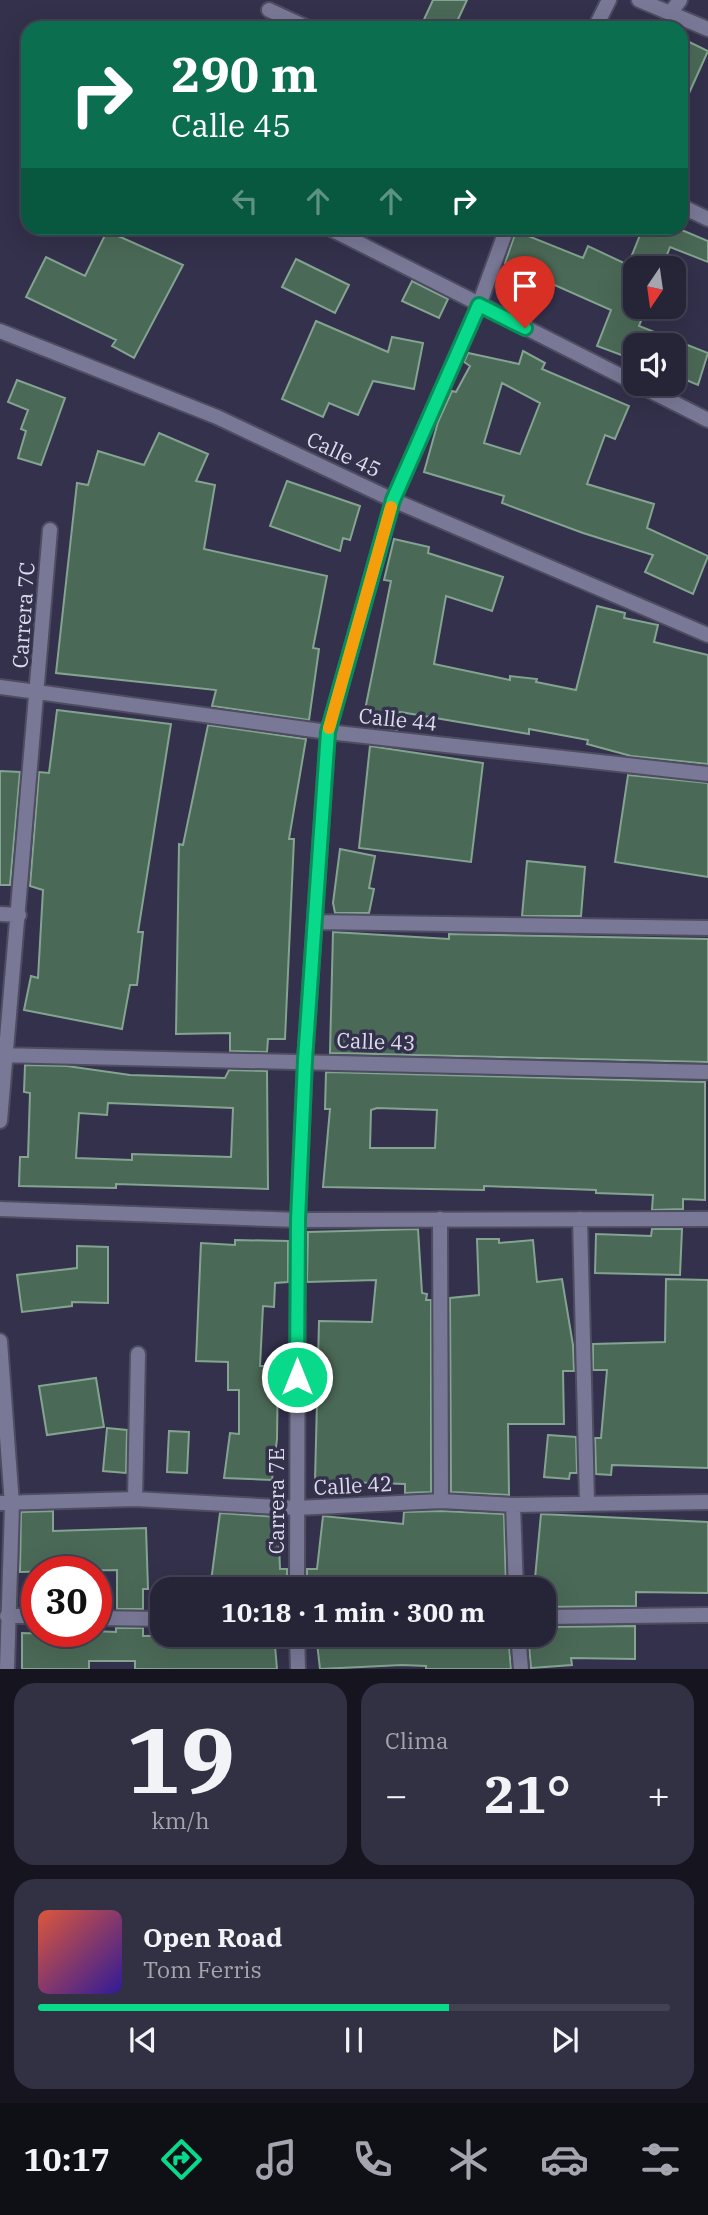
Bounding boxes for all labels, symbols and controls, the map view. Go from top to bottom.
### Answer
text: 290 m [171,42,318,105]
icon: right [56,49,147,140]
text: Calle 45 [171,104,291,146]
icon: left [226,182,264,220]
icon: ahead [299,182,337,220]
icon: ahead [372,182,410,220]
icon: right [445,182,483,220]
pin [495,256,555,328]
north arrow [623,256,686,318]
map controls [623,256,686,396]
icon: arrive [506,267,544,305]
button: sound [623,333,686,396]
street label: Calle 45 [302,425,386,483]
street label: Carrera 7C [5,561,41,669]
street label: Calle 44 [357,701,439,737]
street label: Calle 43 [336,1026,416,1056]
position arrow [260,1340,334,1414]
street label: Carrera 7E [262,1448,290,1554]
street label: Calle 42 [313,1469,393,1501]
speed limit sign: 30 [21,1556,112,1647]
text: 10:18 · 1 min · 300 m [221,1595,485,1629]
text: 19 [126,1700,235,1818]
text: Clima [385,1725,449,1755]
text: 21° [484,1760,571,1827]
text: − [385,1770,408,1819]
text: + [647,1770,670,1819]
text: km/h [151,1805,210,1835]
text: Open Road [143,1920,282,1954]
text: Tom Ferris [143,1954,262,1984]
icon: previous [124,2021,162,2059]
icon: pause [335,2021,373,2059]
icon: next [546,2021,584,2059]
icon: directions [157,2135,206,2184]
icon: music [252,2135,301,2184]
icon: phone [348,2135,397,2184]
icon: climate [444,2135,493,2184]
icon: car [540,2135,589,2184]
icon: filters [636,2135,685,2184]
text: 10:17 [23,2138,110,2180]

